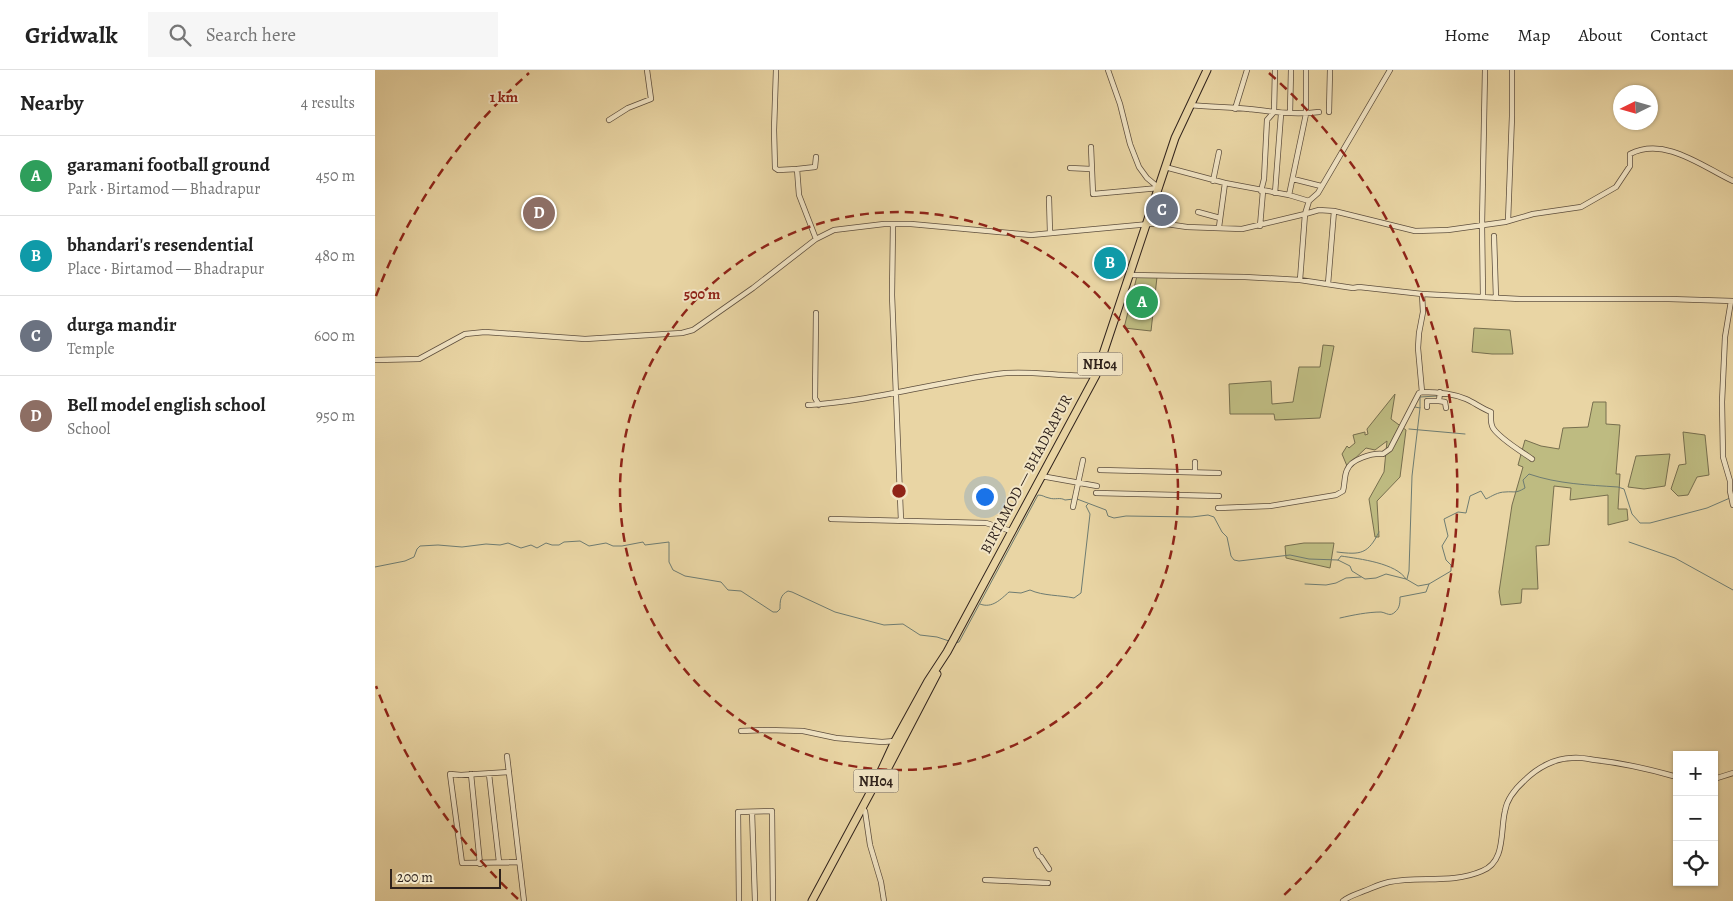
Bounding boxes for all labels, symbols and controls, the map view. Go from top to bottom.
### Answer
search box [148,12,498,57]
text: Gridwalk [25,19,118,51]
icon: search [166,21,194,49]
text: Search here [206,22,296,48]
text: Home [1444,23,1489,47]
text: Map [1517,23,1550,47]
text: About [1578,23,1622,47]
text: Contact [1650,23,1708,47]
north arrow [1613,85,1658,130]
text: 1 km [490,87,519,107]
text: Nearby [20,89,83,117]
text: 4 results [301,92,355,114]
text: garamani football ground [67,152,270,178]
text: A [31,165,41,187]
text: 450 m [316,165,355,187]
text: Park · Birtamod — Bhadrapur [67,178,260,200]
pin: C [1146,191,1178,229]
pin: D [523,194,555,232]
text: bhandari's resendential [67,232,253,258]
pin: B [1094,244,1126,282]
text: B [31,245,41,267]
text: 480 m [315,245,355,267]
text: Place · Birtamod — Bhadrapur [67,258,264,280]
pin: A [1126,283,1158,321]
text: 500 m [684,284,721,304]
text: durga mandir [67,312,177,338]
text: C [31,325,41,347]
text: 600 m [314,325,355,347]
text: Temple [67,338,115,360]
road number: NH04 [1077,352,1123,376]
street label: BIRTAMOD — BHADRAPUR [975,390,1077,557]
text: Bell model english school [67,392,266,418]
text: D [30,405,42,427]
text: 950 m [316,405,355,427]
text: School [67,418,110,440]
centre of rings [890,482,908,500]
your location [972,484,998,510]
map controls [1673,751,1718,886]
button: + [1673,751,1718,796]
road number: NH04 [853,769,899,792]
button: − [1673,796,1718,841]
button: locate [1673,841,1718,886]
scale bar [390,866,501,889]
text: 200 m [397,868,433,887]

